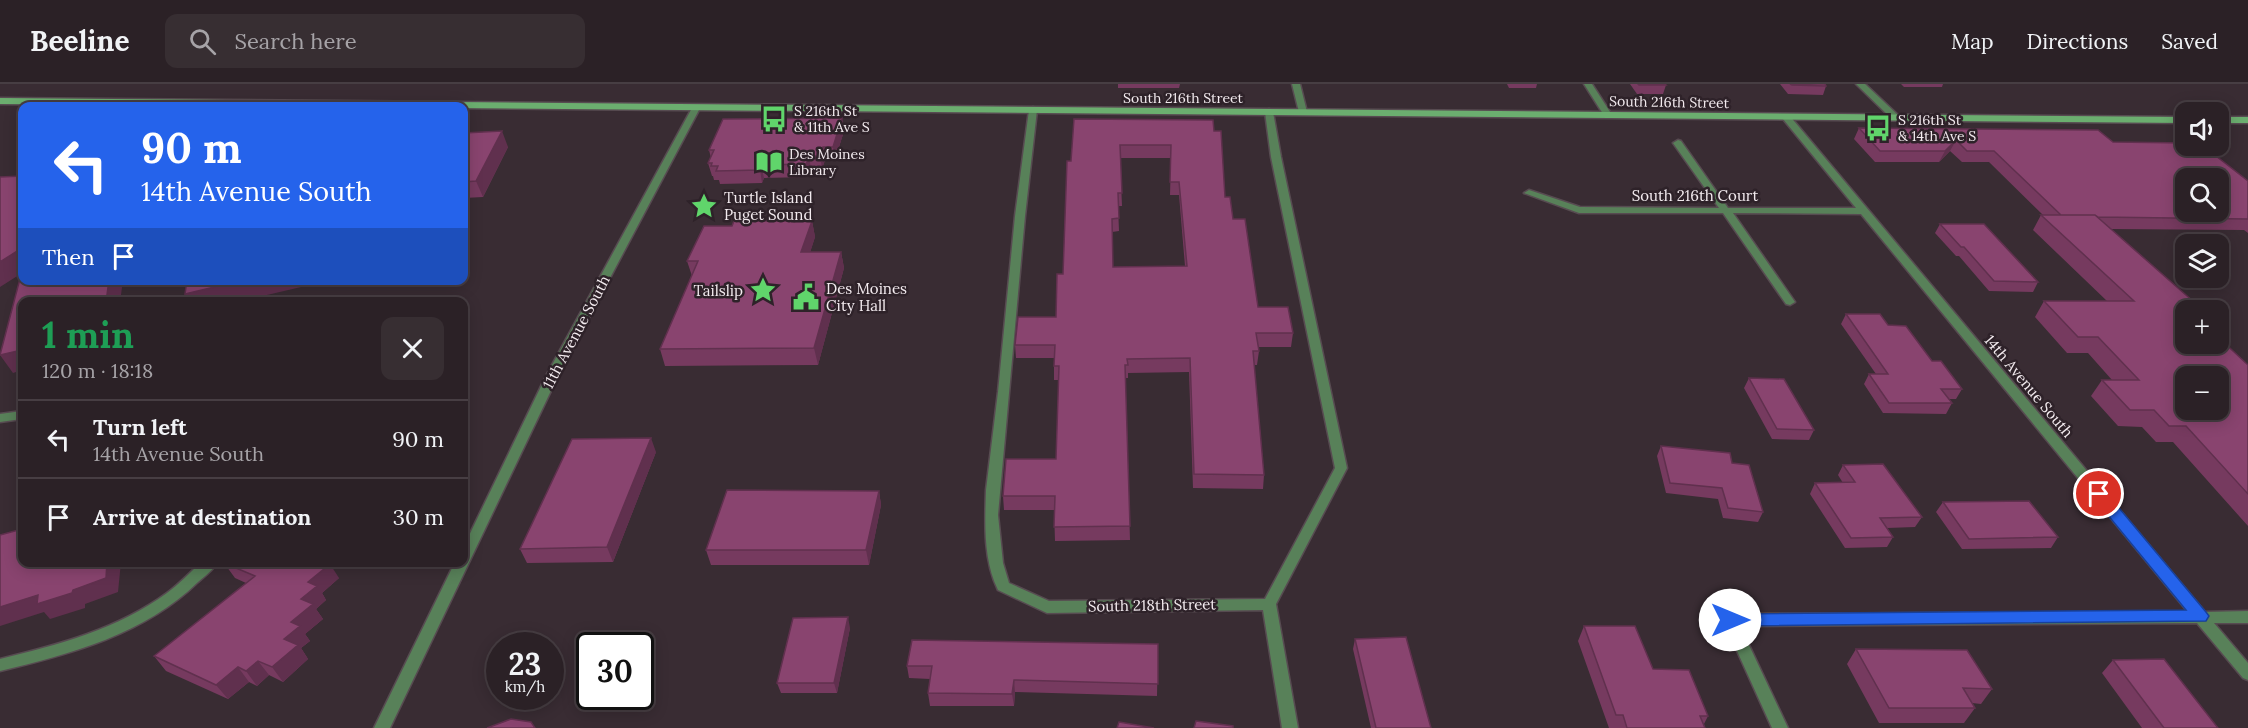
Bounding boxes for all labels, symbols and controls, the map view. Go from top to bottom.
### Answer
search box [165,14,585,68]
text: Beeline [30,23,129,59]
icon: search [186,25,219,58]
text: Search here [234,27,357,55]
text: Map [1951,28,1994,55]
text: Directions [2027,28,2128,55]
text: Saved [2161,28,2218,55]
street label: South 216th Street [1123,89,1244,107]
street label: South 216th Street [1609,92,1730,112]
place label: S 216th St & 11th Ave S [794,102,870,136]
map controls [2175,102,2229,420]
button: sound [2175,102,2229,156]
bus stop icon: S 216th St & 11th Ave S [759,104,789,134]
place label: S 216th St & 14th Ave S [1898,111,1976,145]
bus stop icon: S 216th St & 14th Ave S [1863,113,1893,143]
text: 90 m [141,121,242,175]
icon: left [42,126,120,204]
place label: Des Moines Library [789,145,865,179]
library icon: Des Moines Library [754,147,784,177]
button: search [2175,168,2229,222]
text: 14th Avenue South [141,174,372,208]
street label: South 216th Court [1632,186,1758,205]
place label: Turtle Island Puget Sound [724,188,813,224]
place icon: Turtle Island Puget Sound [689,191,719,221]
button: layers [2175,234,2229,288]
icon: arrive [107,240,140,273]
text: Then [42,243,95,271]
street label: 11th Avenue South [538,272,614,392]
place icon: Tailslip [748,275,778,305]
place label: Des Moines City Hall [826,279,907,315]
place label: Tailslip [694,281,743,300]
public building icon: Des Moines City Hall [791,282,821,312]
button: + [2175,300,2229,354]
text: 1 min [42,312,134,358]
button: close [381,317,444,380]
street label: 14th Avenue South [1981,331,2077,441]
text: 120 m · 18:18 [42,358,153,383]
button: − [2175,366,2229,420]
text: Turn left [93,413,187,441]
icon: left [42,423,75,456]
text: 90 m [392,425,444,453]
text: 14th Avenue South [93,441,264,466]
pin [2073,468,2124,519]
icon: arrive [2082,477,2115,510]
icon: arrive [42,501,75,534]
text: Arrive at destination [93,503,311,531]
text: 30 m [393,503,444,531]
position arrow [1698,588,1762,652]
street label: South 218th Street [1088,594,1216,616]
speed limit sign: 30 [576,632,654,710]
text: 23 [509,645,541,683]
text: km/h [505,677,545,696]

